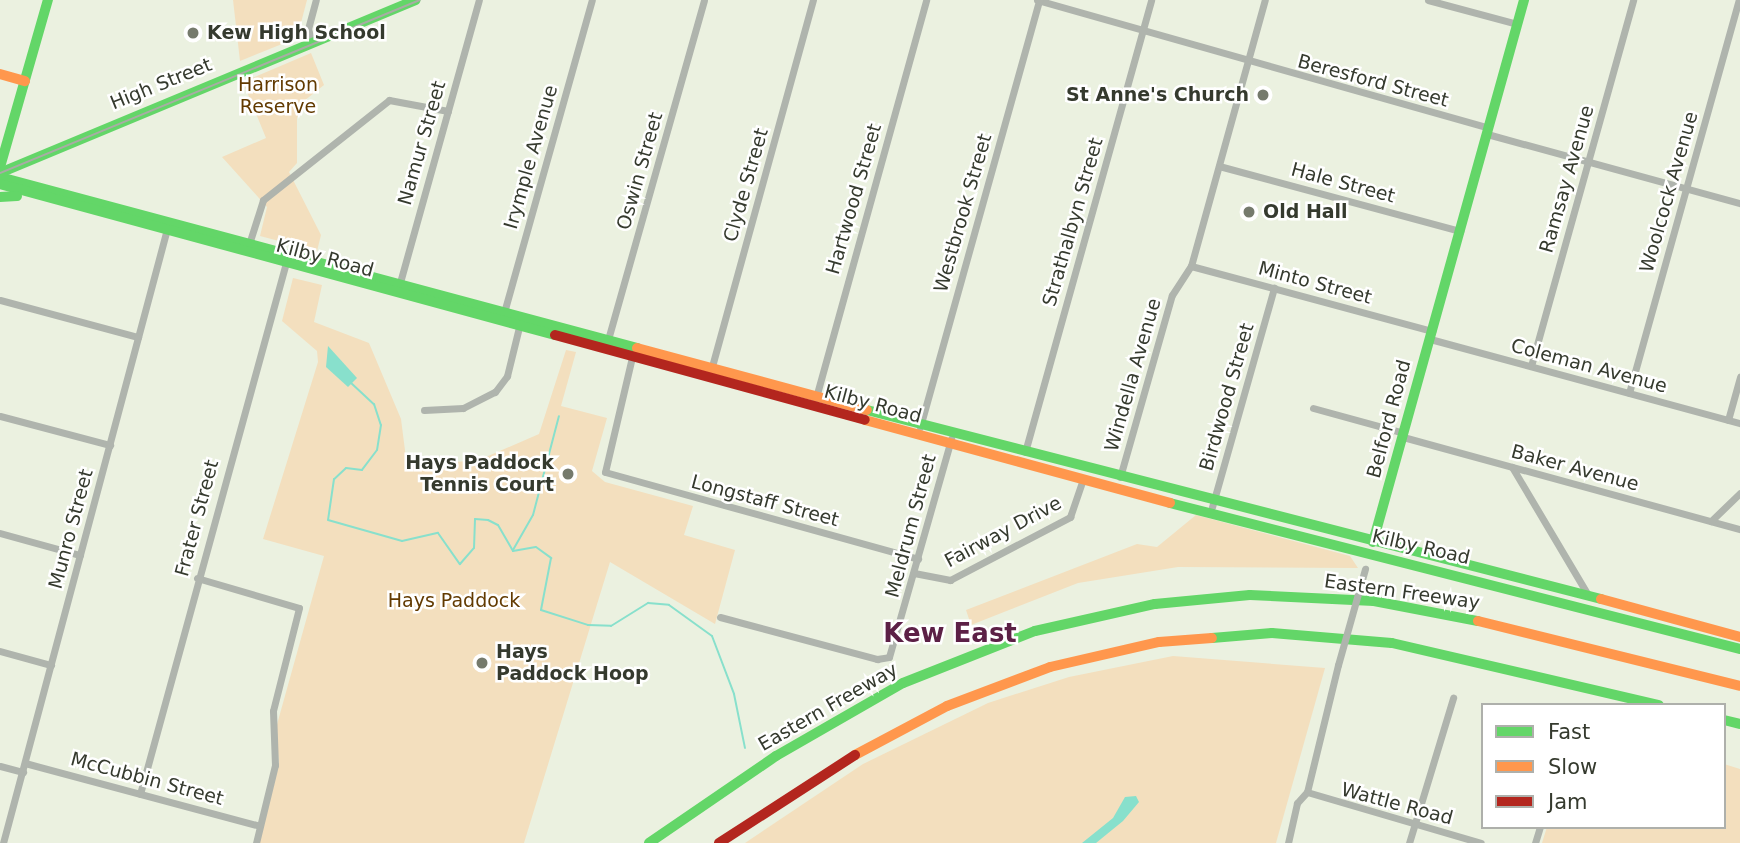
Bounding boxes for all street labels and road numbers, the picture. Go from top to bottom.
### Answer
street label: Beresford Street [1295,50,1451,112]
street label: High Street [107,53,215,115]
street label: Namur Street [393,78,451,208]
street label: Irymple Avenue [500,82,562,232]
street label: Ramsay Avenue [1535,103,1599,255]
street label: Oswin Street [612,109,668,233]
street label: Woolcock Avenue [1635,109,1703,275]
street label: Hartwood Street [822,121,886,277]
street label: Clyde Street [719,125,773,245]
street label: Westbrook Street [929,131,997,295]
street label: Strathalbyn Street [1038,135,1108,309]
street label: Hale Street [1289,158,1397,208]
street label: Kilby Road [274,234,376,282]
street label: Minto Street [1256,257,1374,309]
street label: Windella Avenue [1100,296,1166,454]
street label: Birdwood Street [1195,321,1259,473]
street label: Coleman Avenue [1508,334,1670,398]
street label: Belford Road [1362,357,1416,481]
street label: Kilby Road [822,380,924,428]
street label: Baker Avenue [1509,440,1641,496]
street label: Meldrum Street [881,452,941,600]
street label: Frater Street [170,457,224,579]
street label: Munro Street [44,467,98,591]
street label: Longstaff Street [689,470,841,532]
street label: Fairway Drive [941,492,1065,572]
street label: Kilby Road [1370,525,1472,569]
street label: Eastern Freeway [1323,570,1481,614]
street label: Eastern Freeway [754,658,902,756]
street label: McCubbin Street [68,748,226,810]
street label: Wattle Road [1339,778,1455,830]

